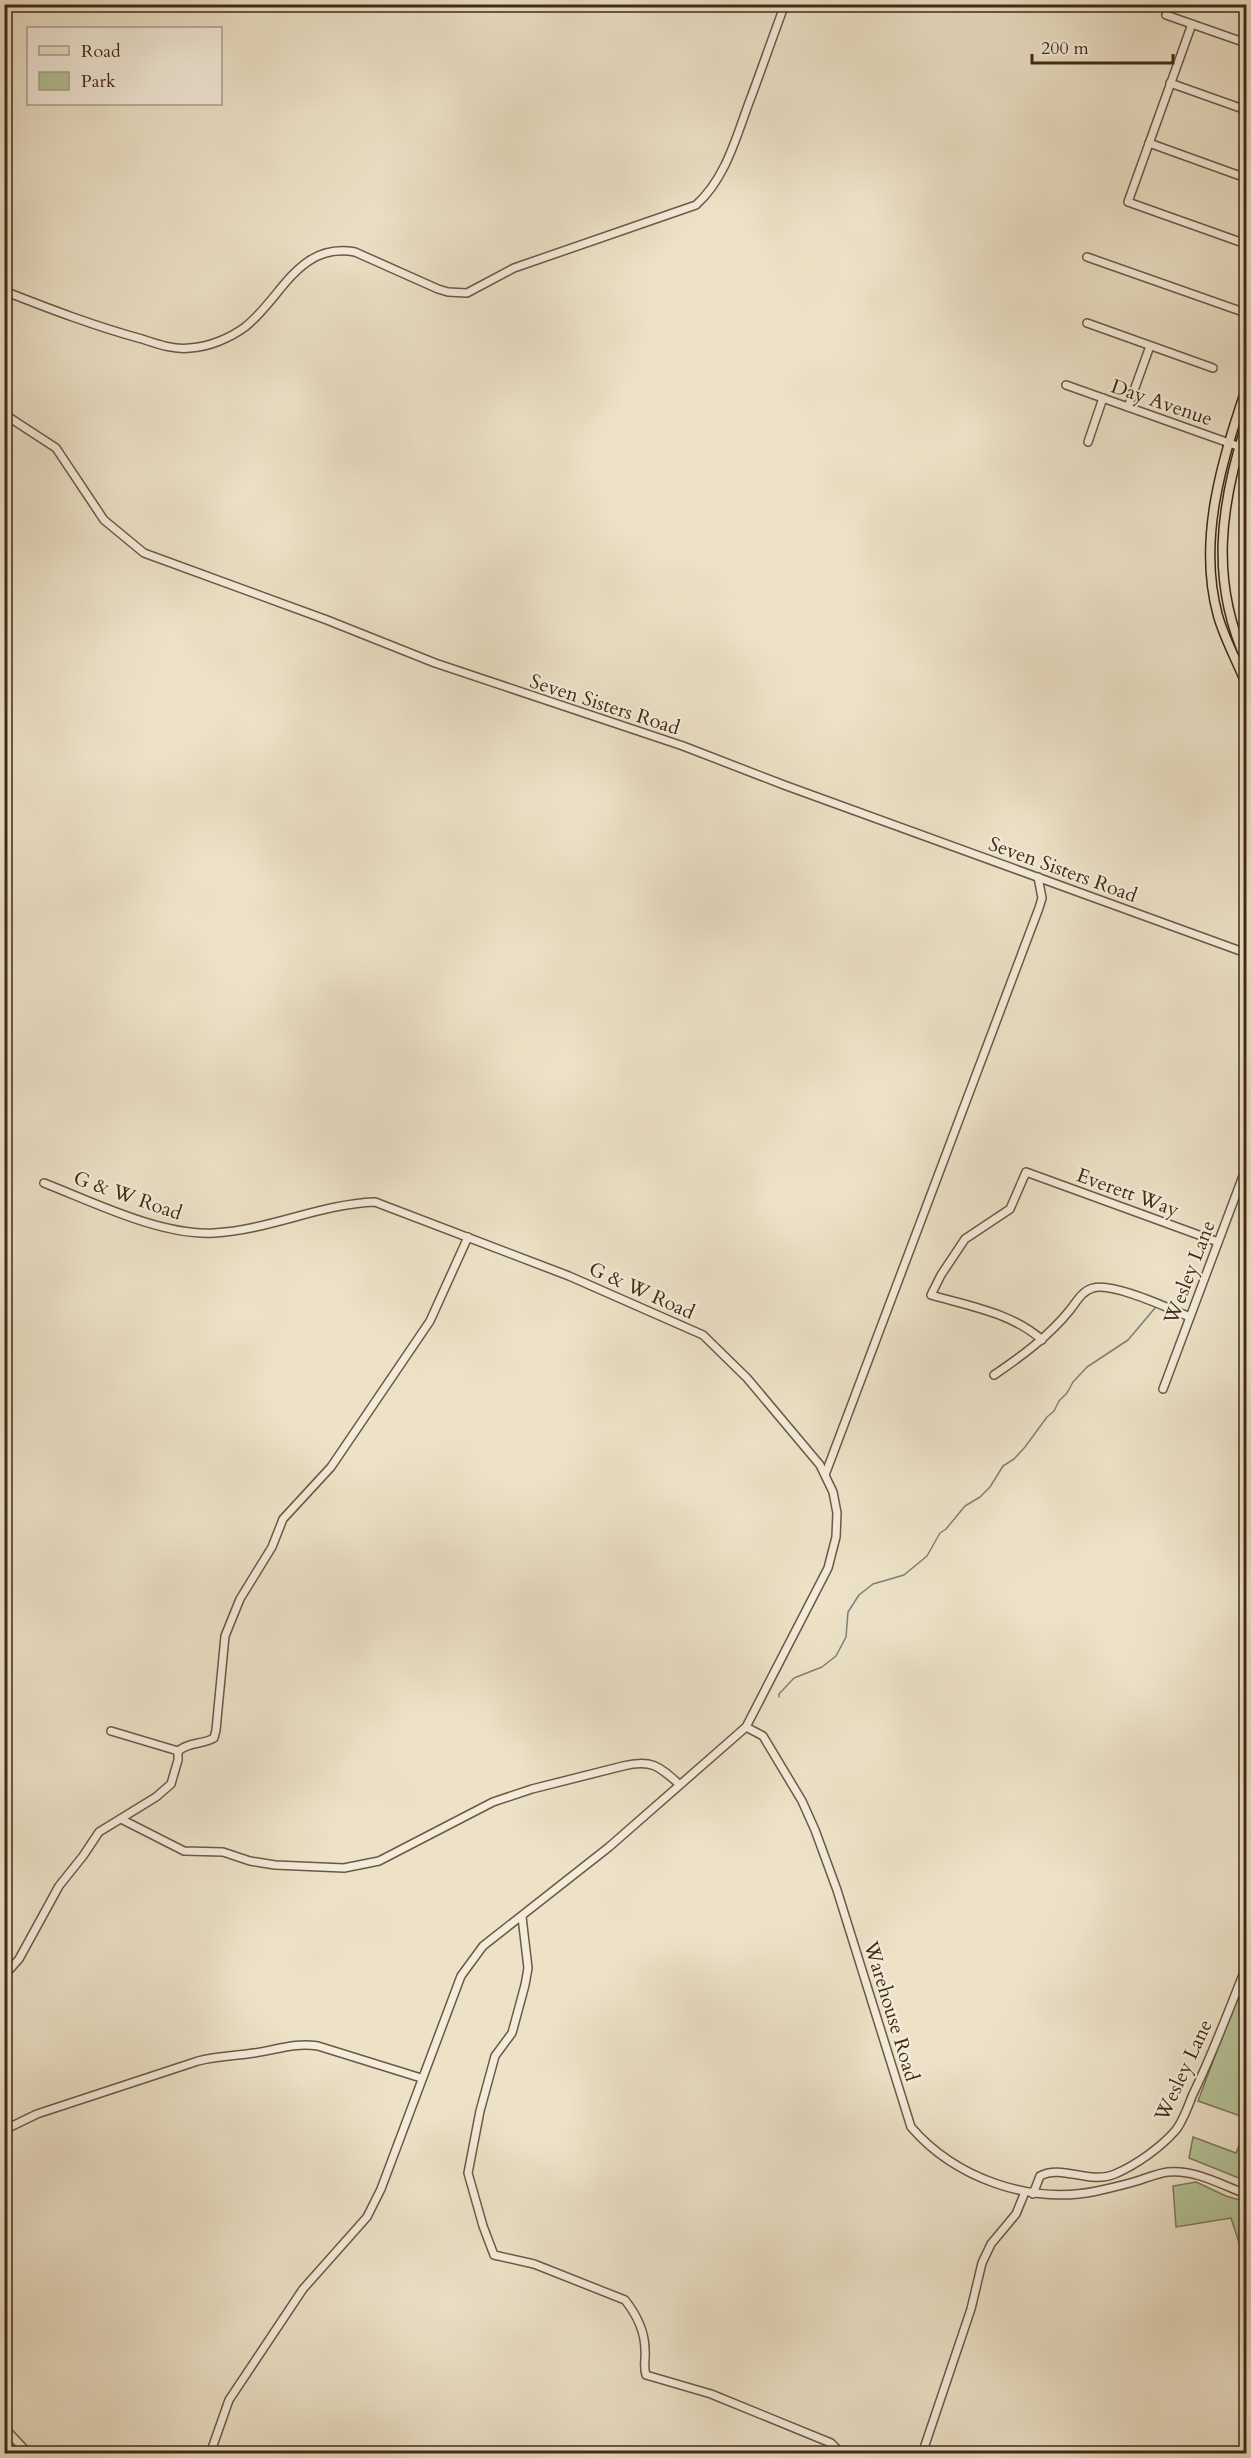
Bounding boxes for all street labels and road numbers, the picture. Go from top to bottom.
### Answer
street label: Day Avenue [1107,373,1216,432]
street label: Seven Sisters Road [526,668,684,742]
street label: Seven Sisters Road [985,830,1141,909]
street label: Everett Way [1073,1161,1183,1224]
street label: G & W Road [70,1164,186,1227]
street label: Wesley Lane [1157,1216,1222,1329]
street label: G & W Road [585,1255,699,1326]
street label: Warehouse Road [857,1937,926,2085]
street label: Wesley Lane [1148,2015,1219,2126]

